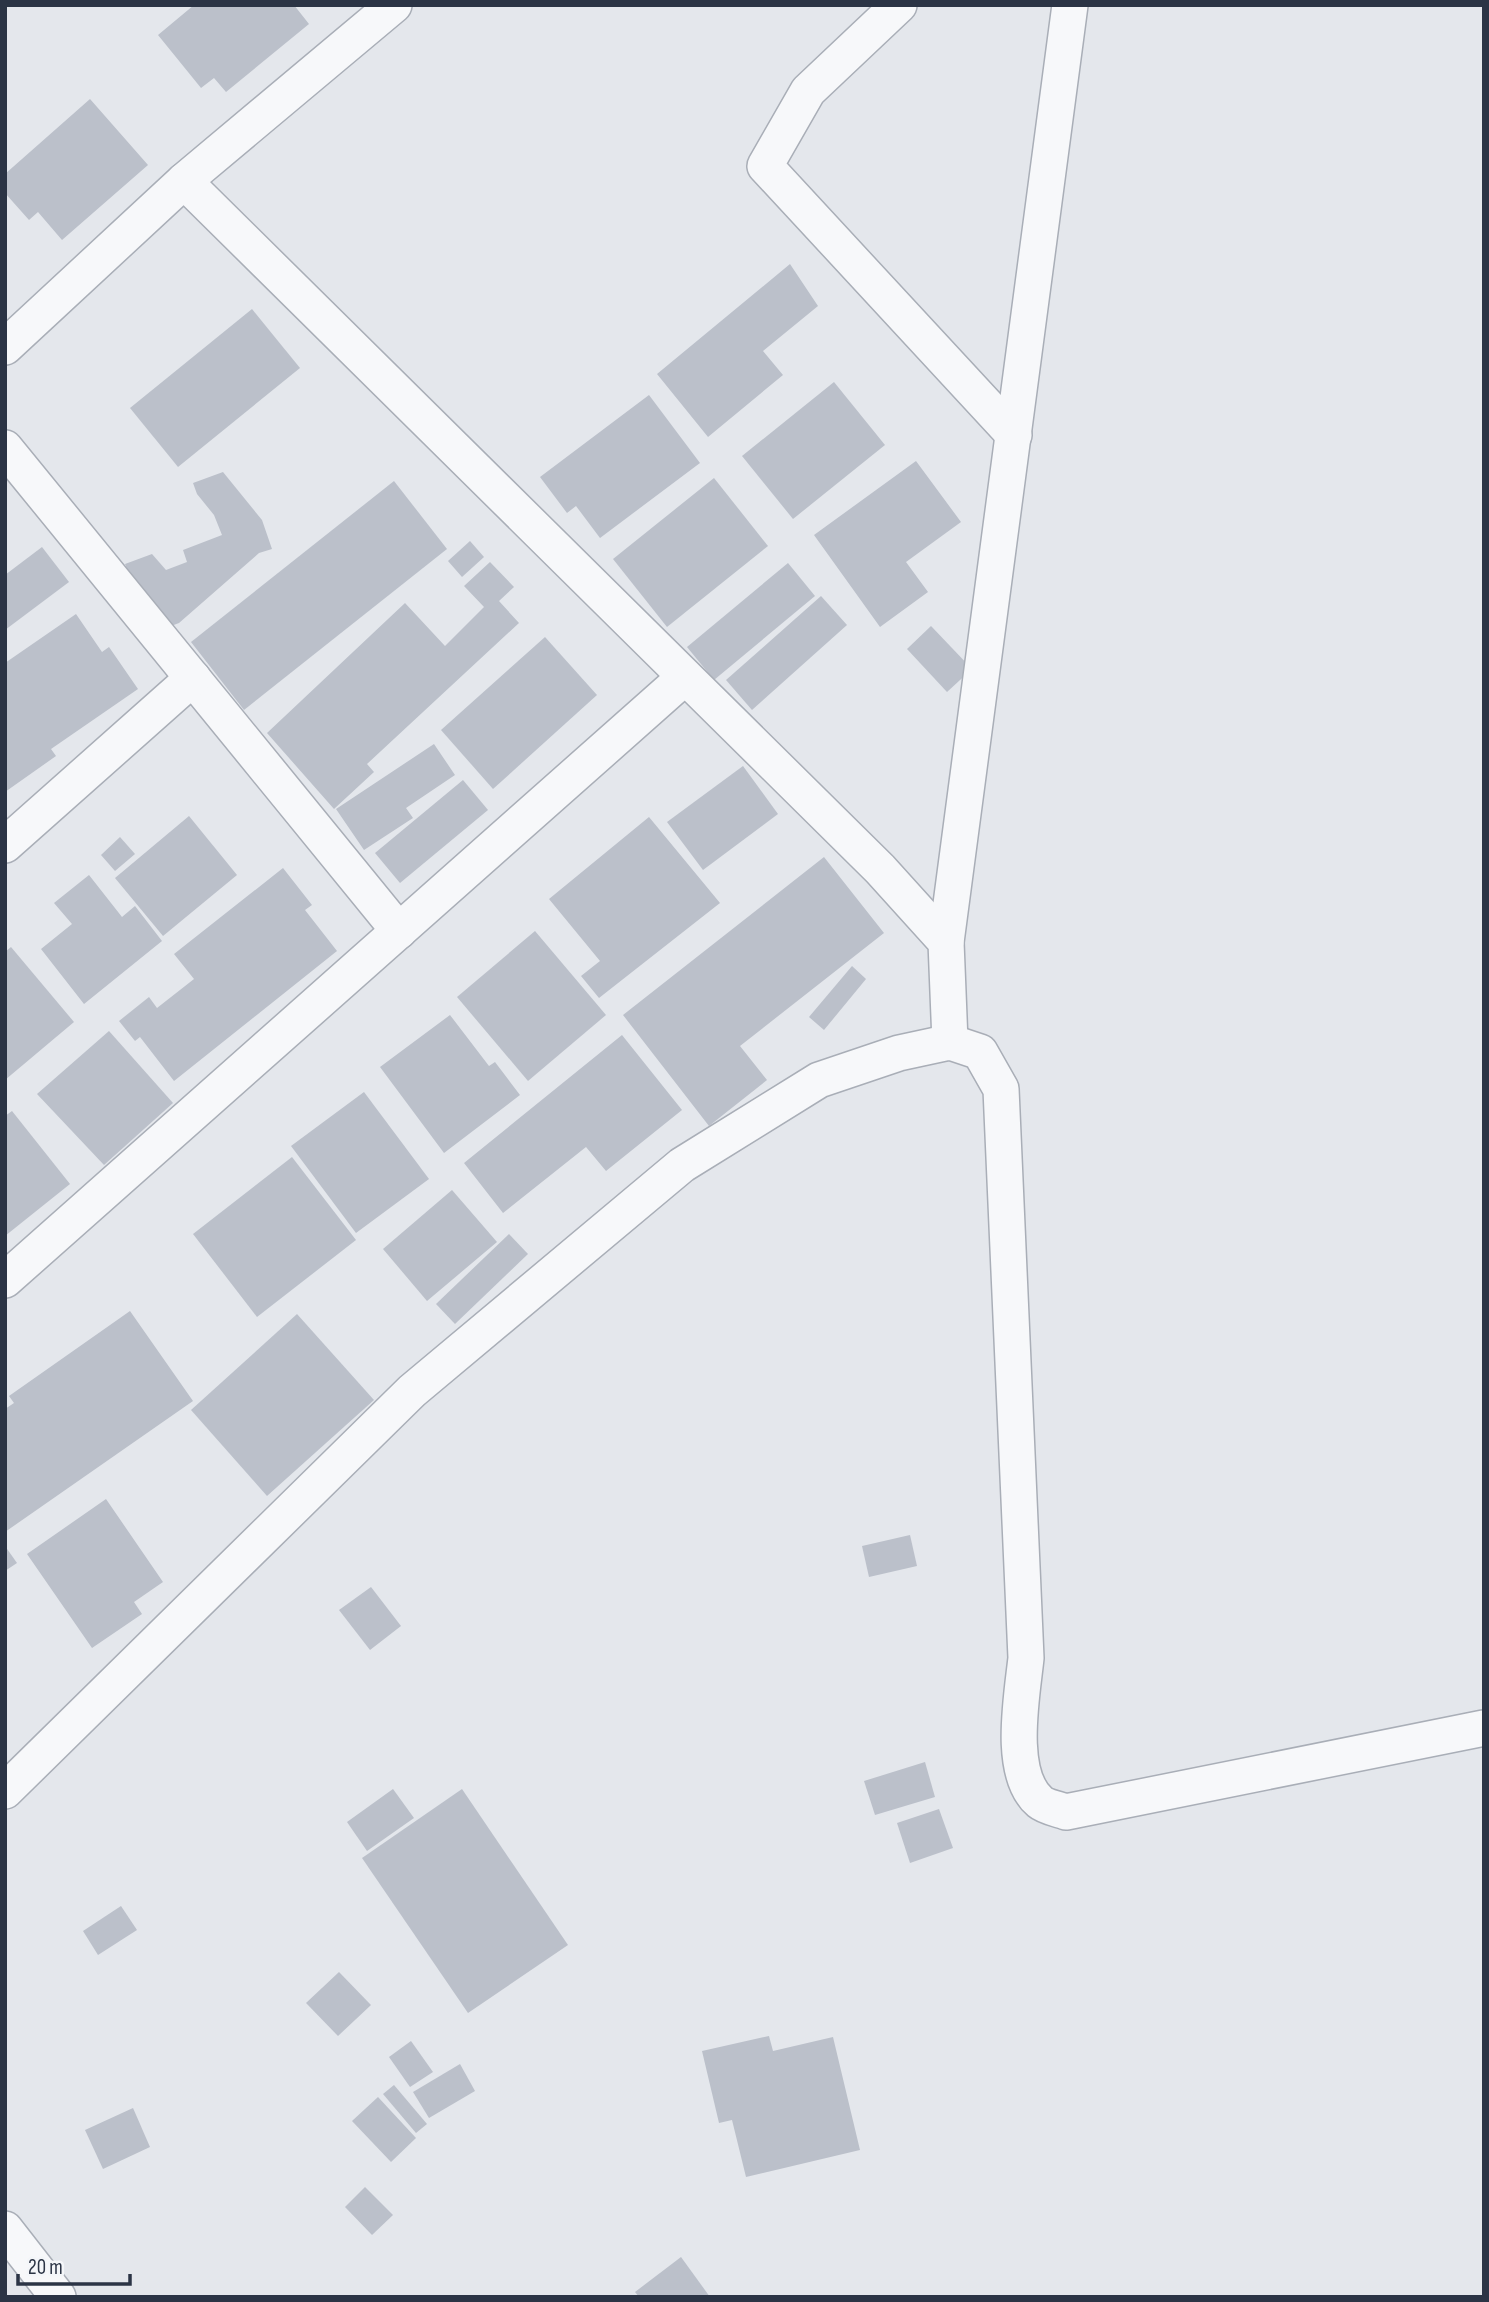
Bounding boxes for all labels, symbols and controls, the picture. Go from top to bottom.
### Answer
scale bar [18,2242,130,2286]
text: 20 m [28,2255,63,2280]

